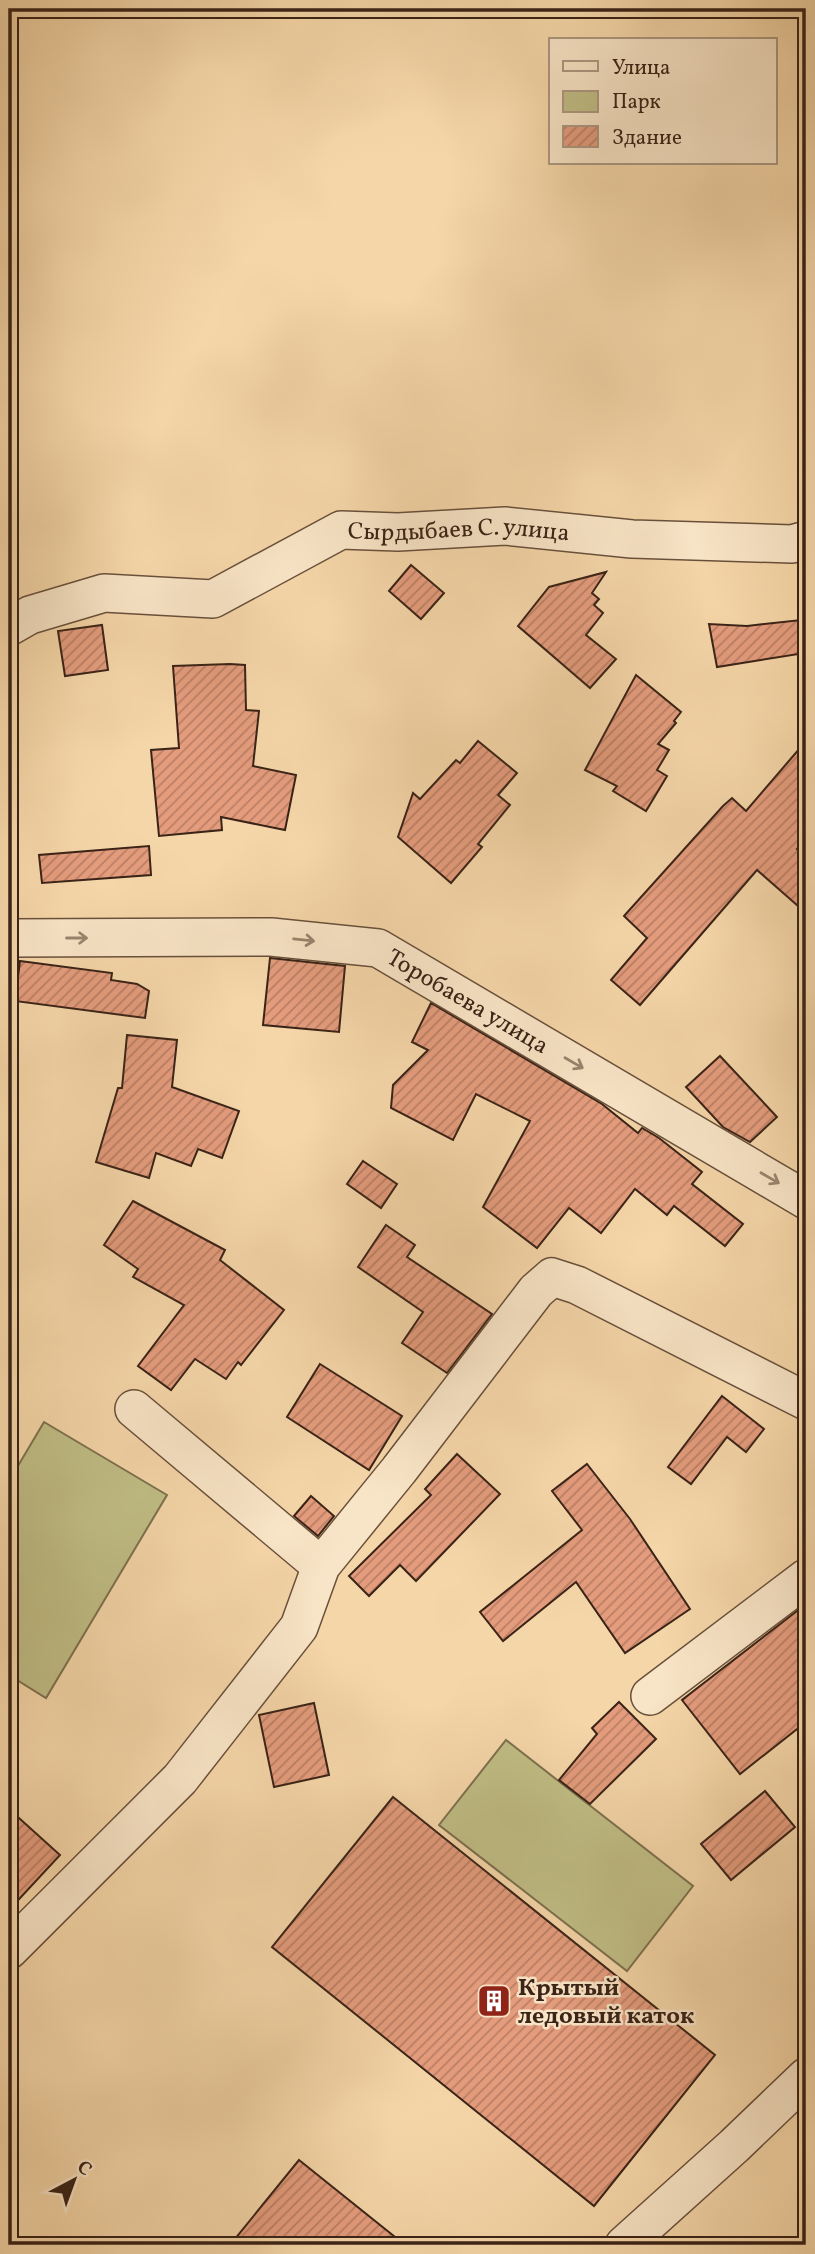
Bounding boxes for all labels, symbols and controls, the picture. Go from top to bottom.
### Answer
legend [549,38,776,164]
text: Улица [612,54,670,83]
text: Парк [612,88,661,117]
text: Здание [612,124,682,153]
street label: Сырдыбаев С. улица [347,511,571,552]
one-way arrow [65,931,88,945]
one-way arrow [293,934,315,947]
street label: Торобаева улица [380,942,554,1064]
one-way arrow [563,1056,583,1070]
one-way arrow [759,1171,779,1185]
place label: Крытый ледовый каток [518,1972,694,2034]
building icon: Крытый ледовый каток [475,1982,513,2020]
north arrow [38,2146,108,2216]
text: С [71,2155,97,2182]

